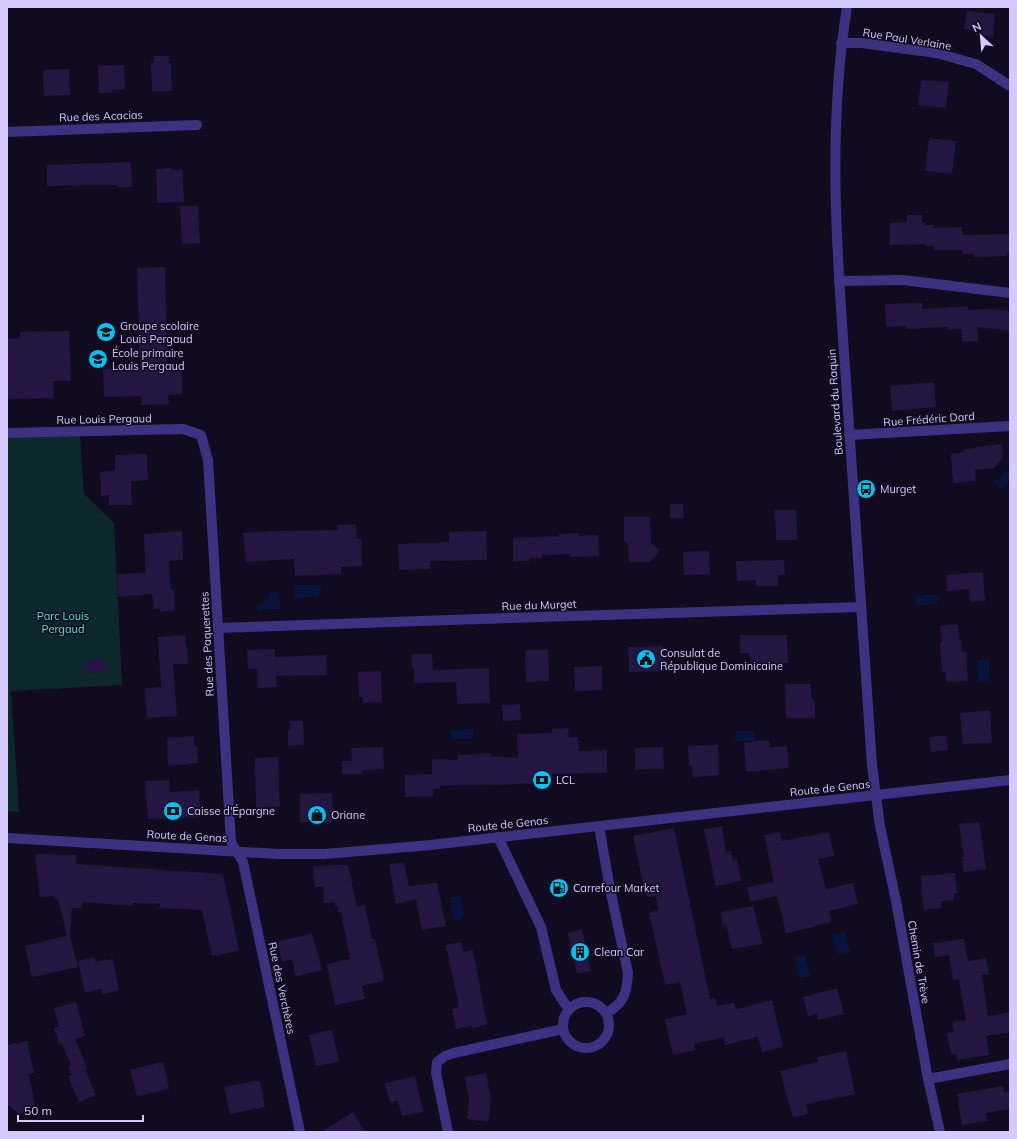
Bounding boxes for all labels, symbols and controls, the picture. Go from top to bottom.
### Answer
north arrow [961,16,1001,56]
text: N [970,19,983,35]
street label: Rue Paul Verlaine [862,25,952,53]
street label: Rue des Acacias [59,108,143,124]
place label: Groupe scolaire Louis Pergaud [120,319,199,346]
school or university icon: Groupe scolaire Louis Pergaud [95,321,117,343]
place label: École primaire Louis Pergaud [112,346,185,373]
school or university icon: École primaire Louis Pergaud [87,348,109,370]
street label: Boulevard du Raquin [824,348,846,456]
street label: Rue Frédéric Dard [883,409,975,429]
street label: Rue Louis Pergaud [56,411,152,427]
bus stop icon: Murget [855,478,877,500]
place label: Murget [880,482,916,496]
street label: Rue des Paquerettes [197,591,217,697]
street label: Rue du Murget [501,597,577,613]
park label: Parc Louis Pergaud [37,609,89,636]
place label: Consulat de République Dominicaine [660,646,783,673]
public building icon: Consulat de République Dominicaine [635,648,657,670]
bank icon: LCL [531,769,553,791]
place label: LCL [556,773,575,787]
street label: Route de Genas [789,777,871,799]
bank icon: Caisse d'Épargne [162,800,184,822]
place label: Caisse d'Épargne [187,804,275,818]
shop icon: Oriane [306,804,328,826]
place label: Oriane [331,808,365,822]
street label: Route de Genas [467,813,549,835]
street label: Route de Genas [146,827,228,845]
fuel station icon: Carrefour Market [548,877,570,899]
place label: Carrefour Market [573,881,659,895]
street label: Chemin de Trève [905,919,933,1005]
street label: Rue des Verchères [265,941,299,1035]
building icon: Clean Car [569,941,591,963]
place label: Clean Car [594,945,644,959]
scale bar [18,1097,143,1123]
text: 50 m [24,1103,52,1118]

